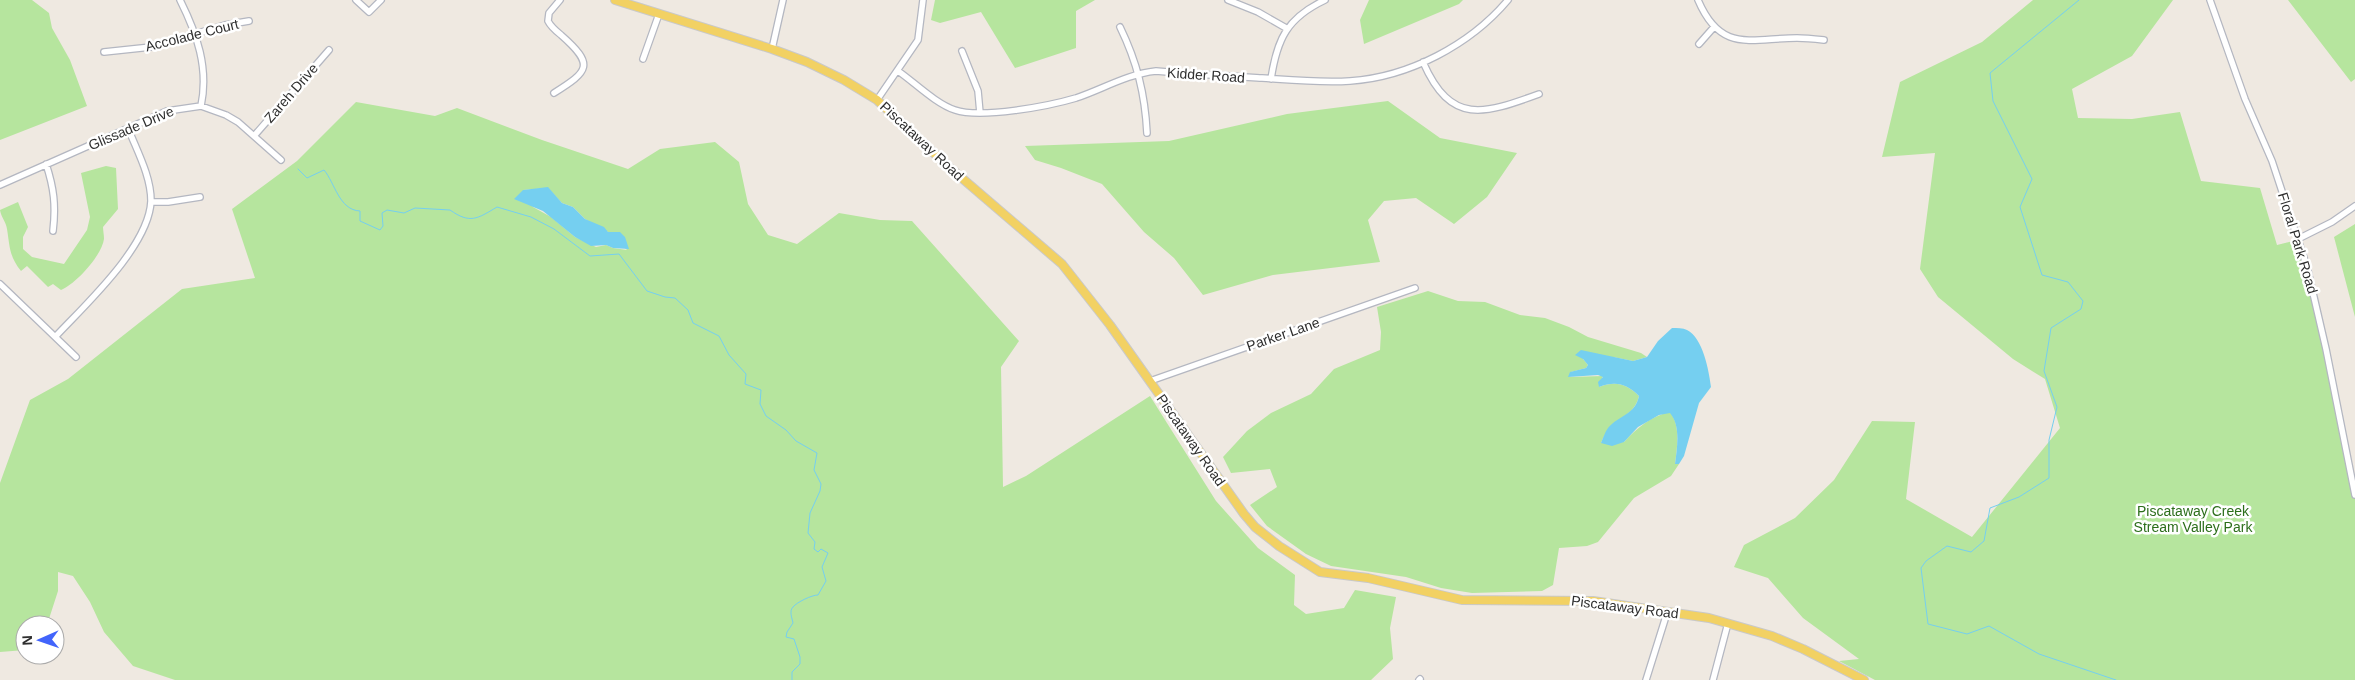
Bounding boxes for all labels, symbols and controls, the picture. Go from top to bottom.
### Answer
street label: Accolade Court [144,16,240,54]
street label: Zareh Drive [261,60,321,126]
street label: Kidder Road [1167,64,1245,86]
street label: Piscataway Road [877,98,967,184]
street label: Glissade Drive [86,103,176,153]
street label: Floral Park Road [2275,190,2321,296]
street label: Parker Lane [1244,314,1322,354]
street label: Piscataway Road [1153,391,1229,489]
park label: Piscataway Creek Stream Valley Park [2134,503,2253,535]
street label: Piscataway Road [1570,592,1680,622]
north arrow [15,615,65,665]
text: N [19,635,35,646]

